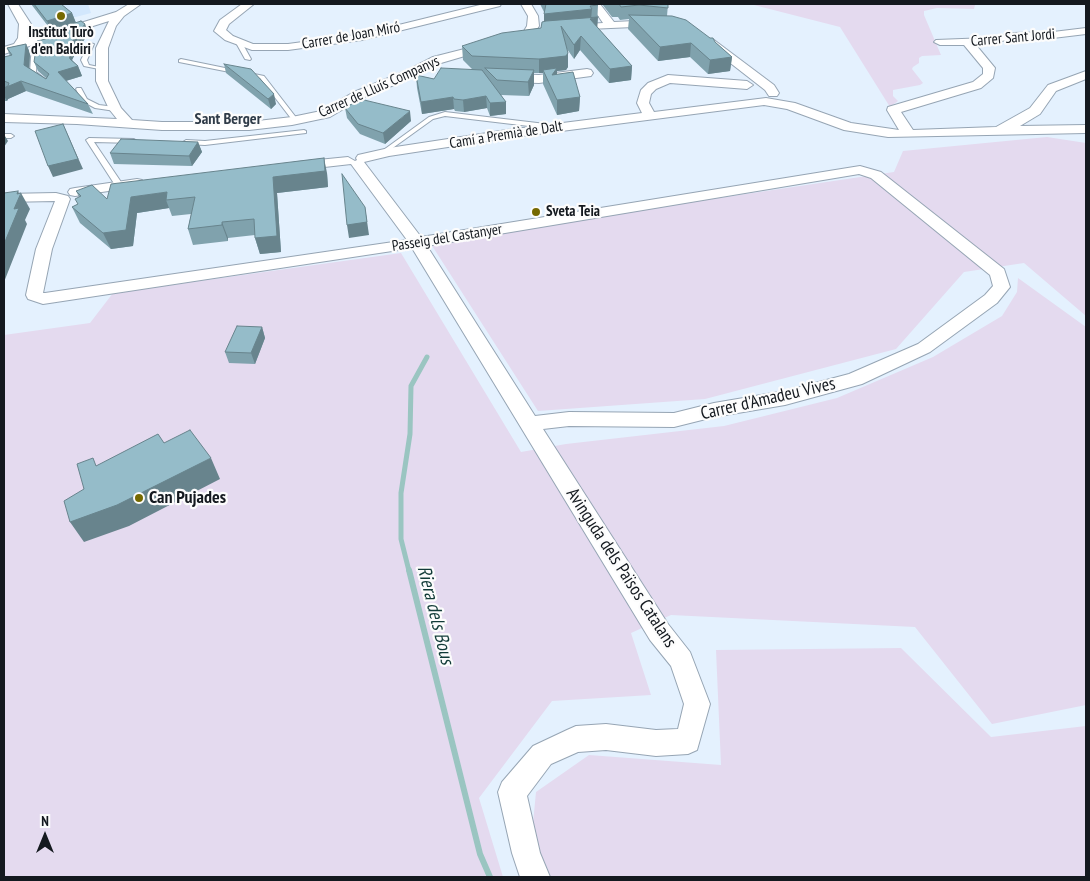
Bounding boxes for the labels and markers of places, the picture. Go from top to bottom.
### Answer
marker: Institut Turò d'en Baldiri [55,10,67,22]
place label: Institut Turò d'en Baldiri [28,24,94,59]
place label: Sveta Teia [546,203,600,221]
marker: Sveta Teia [530,206,542,218]
place label: Can Pujades [149,487,226,509]
marker: Can Pujades [133,492,145,504]

